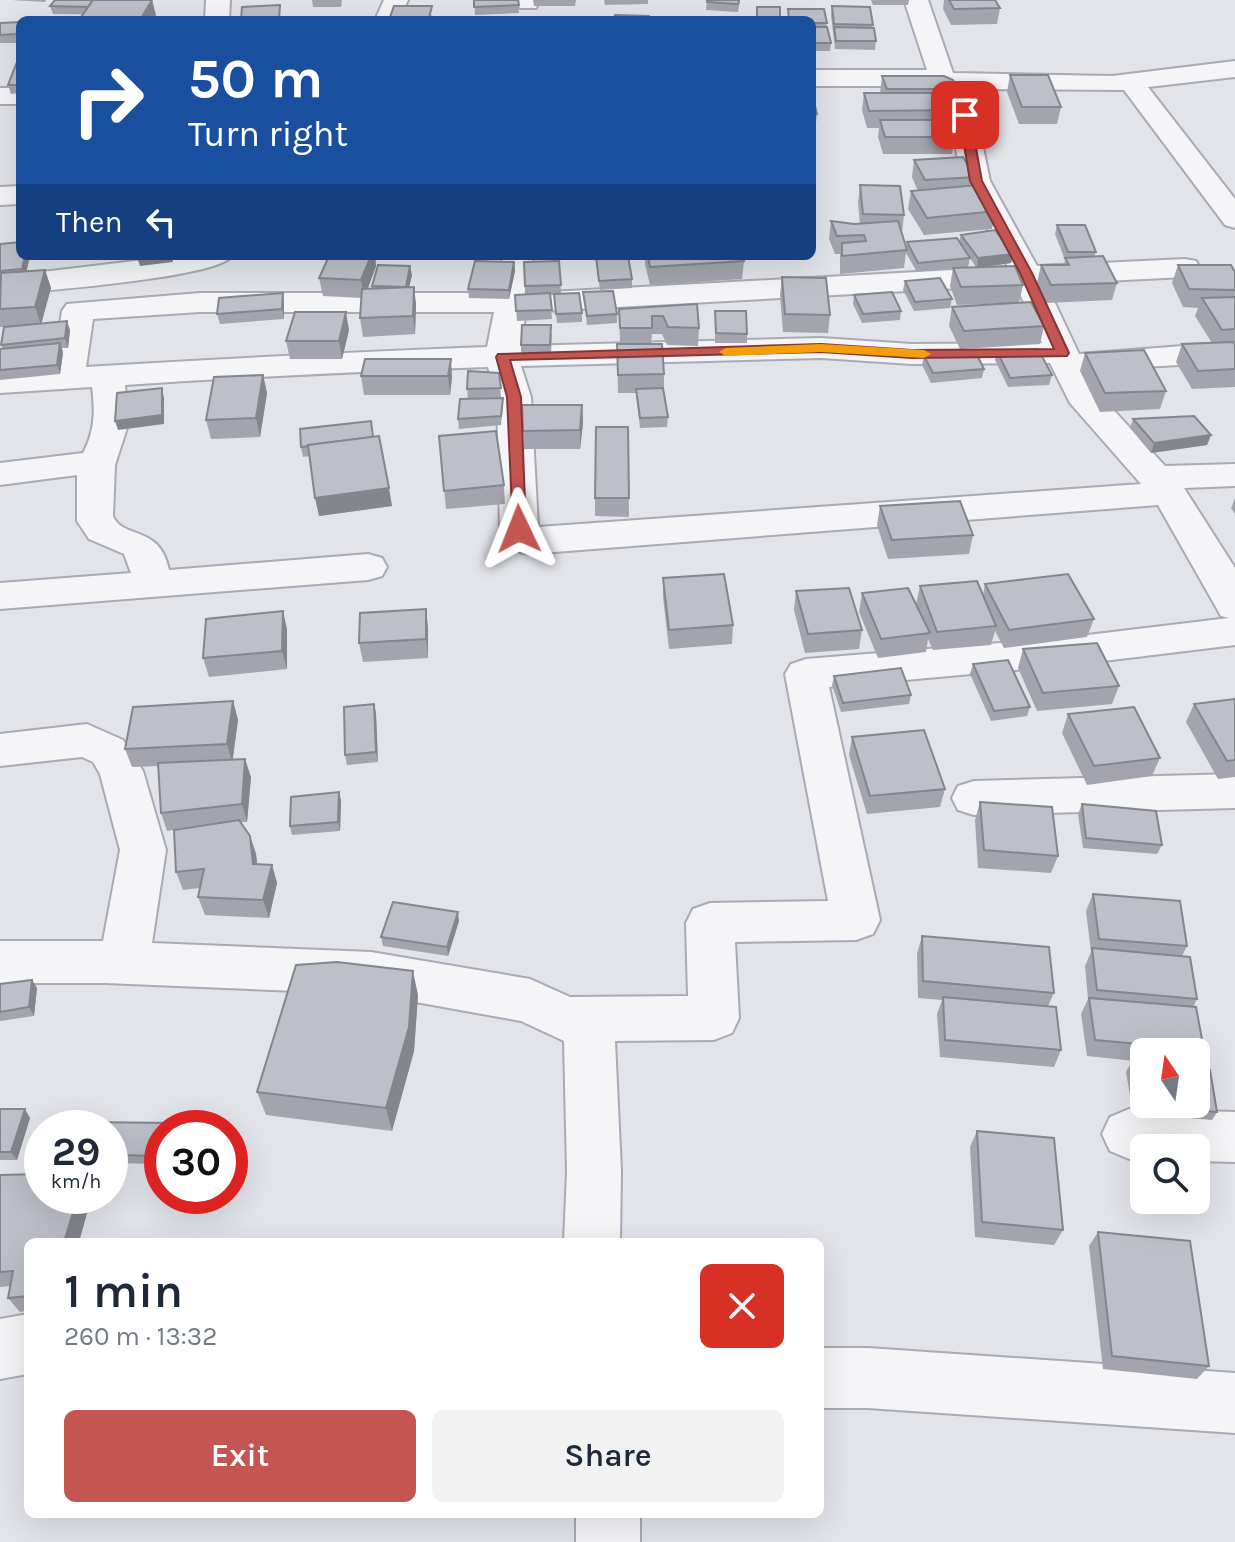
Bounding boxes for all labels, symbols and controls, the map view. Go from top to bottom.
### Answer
text: 50 m [188,46,323,111]
icon: right [56,48,160,152]
pin [931,81,999,149]
icon: arrive [943,93,987,137]
text: Turn right [188,113,348,155]
icon: left [139,200,183,244]
text: Then [56,204,123,240]
position arrow [477,487,561,571]
north arrow [1130,1038,1210,1118]
map controls [1130,1038,1210,1214]
speed limit sign: 30 [144,1110,248,1214]
text: 29 [52,1128,100,1175]
button: search [1130,1134,1210,1214]
text: km/h [51,1170,101,1193]
text: 1 min [64,1263,183,1319]
button: close [700,1264,784,1348]
text: 260 m · 13:32 [64,1321,217,1352]
button: Exit [64,1410,416,1502]
button: Share [432,1410,784,1502]

